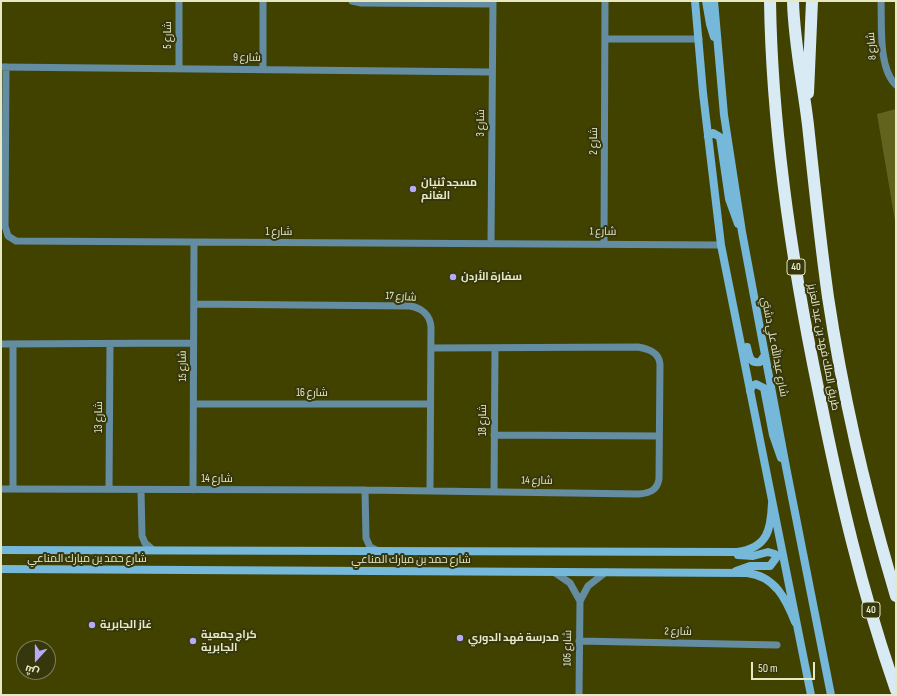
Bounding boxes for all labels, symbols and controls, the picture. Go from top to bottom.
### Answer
street label: شارع 5 [161,21,175,49]
street label: شارع 8 [864,32,880,60]
street label: شارع 9 [233,51,261,65]
street label: شارع 3 [474,109,488,137]
street label: شارع 2 [587,127,601,155]
place label: مسجد ثنيان الغانم [421,176,477,202]
marker: مسجد ثنيان الغانم [408,184,418,194]
street label: شارع 1 [266,225,292,239]
street label: شارع 1 [589,225,617,239]
road number: 40 [787,259,805,275]
place label: سفارة الأردن [461,270,522,284]
marker: سفارة الأردن [448,272,458,282]
street label: طريق الملك فهد بن عبد العزيز [804,282,842,412]
street label: شارع 17 [385,289,417,305]
street label: شارع عبدالله علي دشتي [758,296,790,398]
street label: شارع 15 [176,350,190,382]
street label: شارع 16 [296,386,328,400]
street label: شارع 13 [92,401,106,433]
street label: شارع 18 [476,404,490,436]
street label: شارع 14 [201,472,233,486]
street label: شارع 14 [521,474,553,488]
street label: شارع حمد بن مبارك المناعي [27,552,147,566]
street label: شارع حمد بن مبارك المناعي [351,553,471,567]
road number: 40 [862,602,880,618]
place label: غاز الجابرية [100,618,152,632]
marker: غاز الجابرية [87,620,97,630]
street label: شارع 2 [664,625,692,639]
place label: كراج جمعية الجابرية [201,628,257,654]
street label: شارع 105 [561,630,575,666]
place label: مدرسة فهد الدوري [468,631,559,645]
marker: مدرسة فهد الدوري [455,633,465,643]
marker: كراج جمعية الجابرية [188,636,198,646]
north arrow [16,640,56,680]
scale bar [753,654,817,680]
text: 50 m [758,661,778,676]
text: ش [23,662,41,679]

